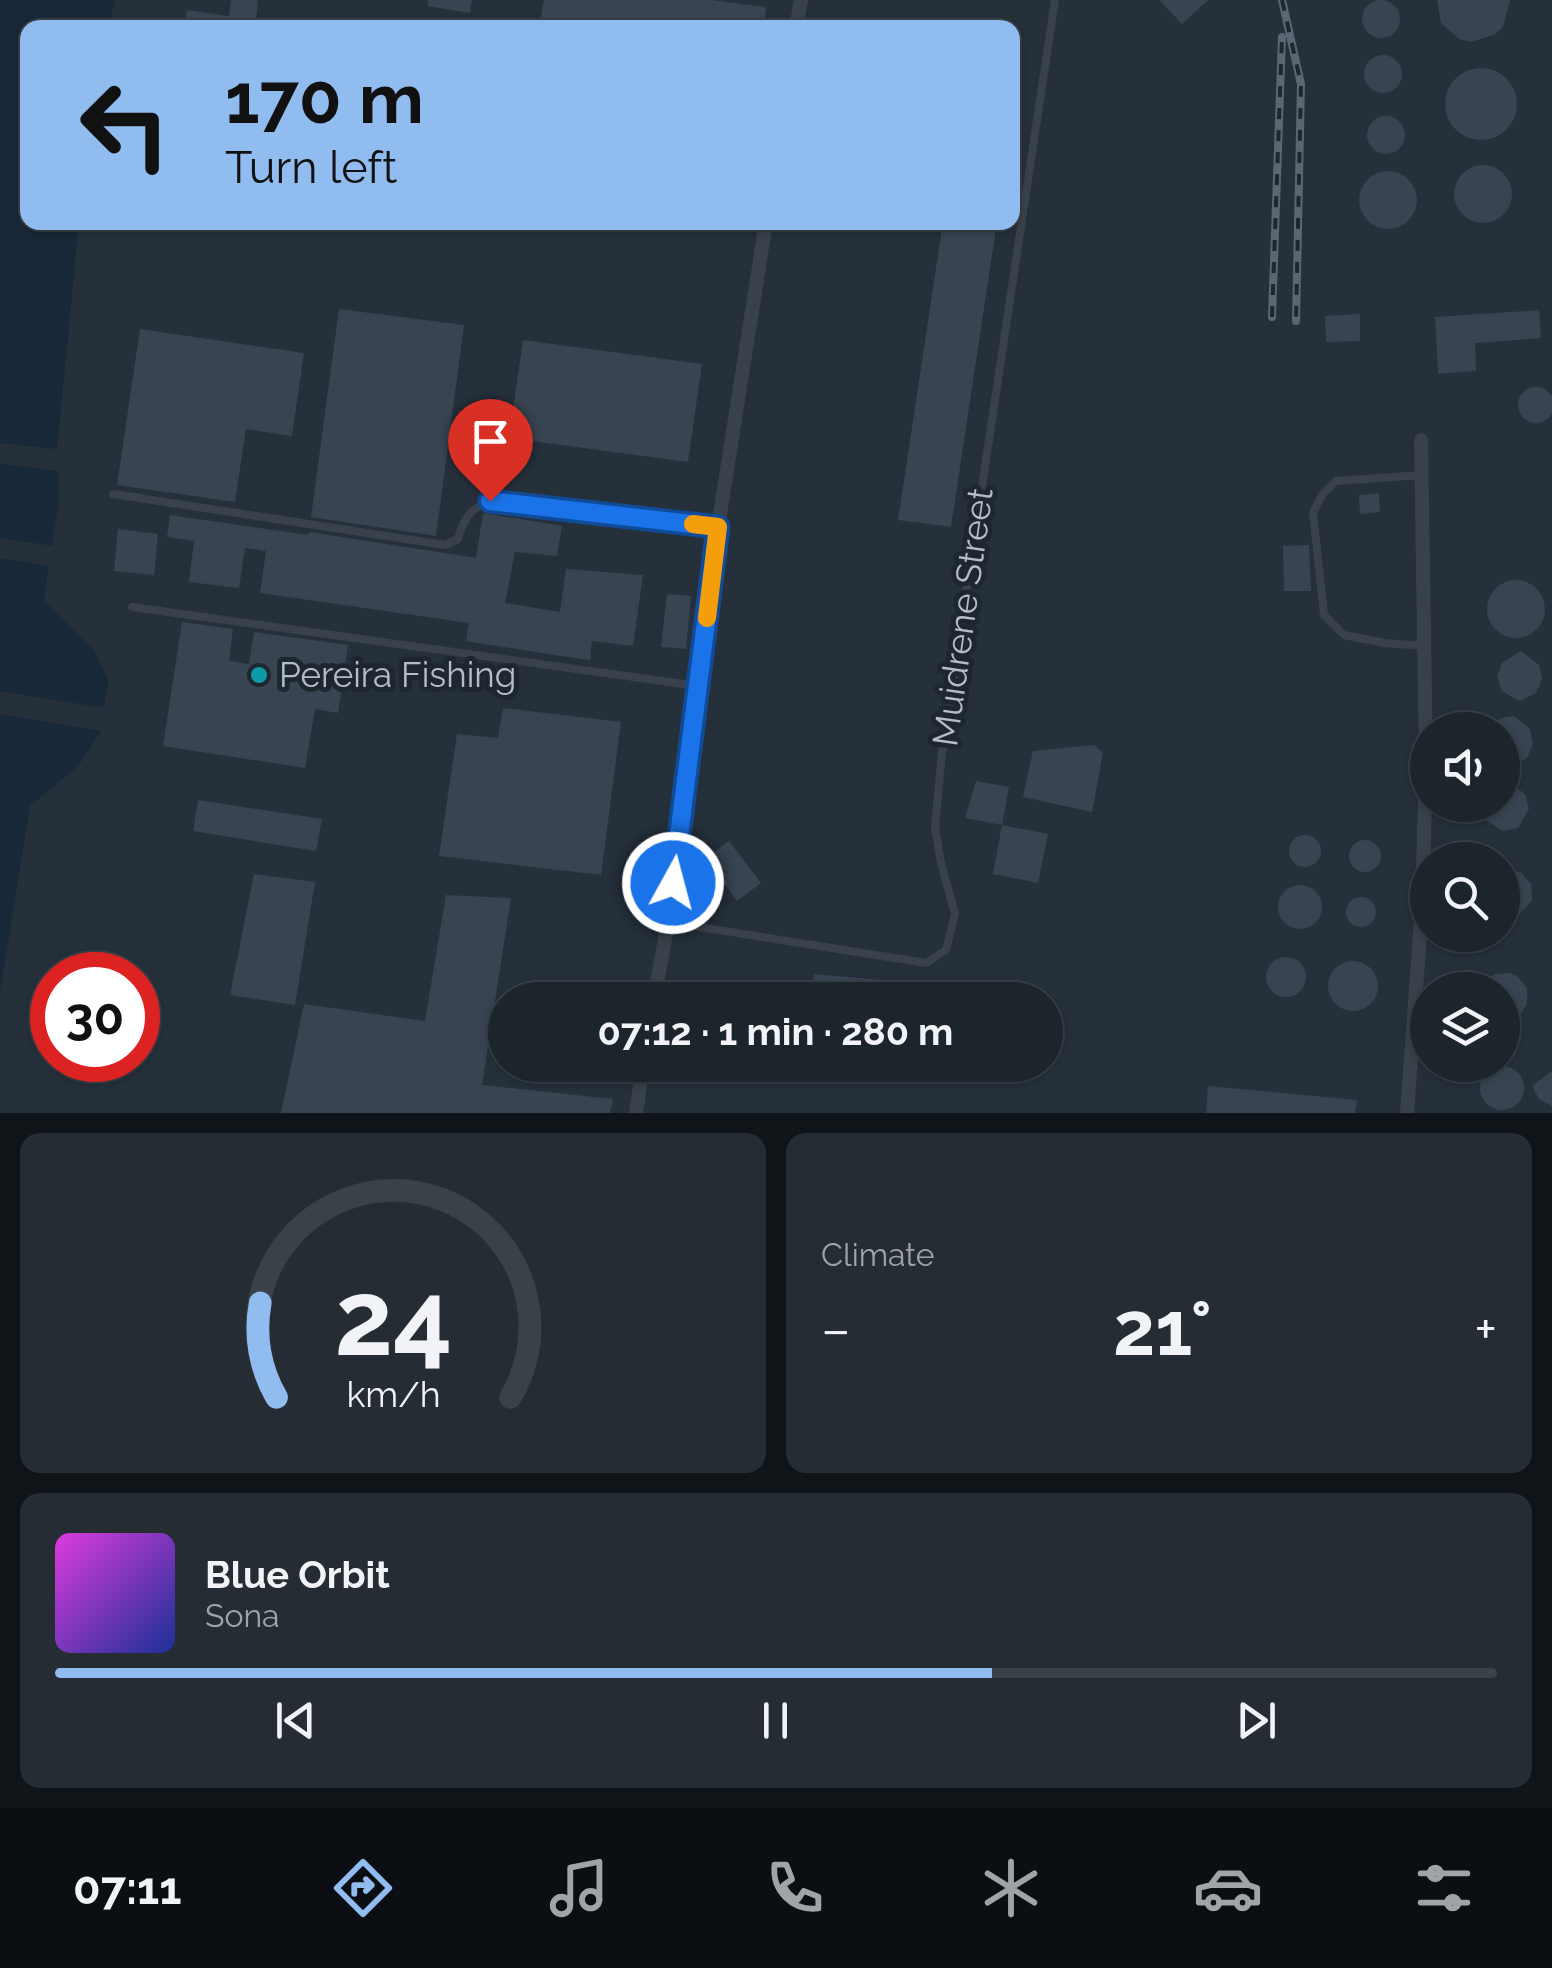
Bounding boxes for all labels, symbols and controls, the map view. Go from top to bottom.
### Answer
text: 170 m [225,57,424,139]
icon: left [60,60,190,190]
text: Turn left [225,141,397,194]
pin [448,399,533,502]
icon: arrive [463,414,518,469]
street label: Muidrene Street [924,485,1001,749]
place label: Pereira Fishing [279,654,516,695]
marker: Pereira Fishing [248,664,270,686]
map controls [1410,712,1520,1082]
button: sound [1410,712,1520,822]
position arrow [621,831,725,935]
button: search [1410,842,1520,952]
speed limit sign: 30 [30,952,160,1082]
button: layers [1410,972,1520,1082]
text: 07:12 · 1 min · 280 m [598,1009,953,1054]
text: Climate [821,1236,935,1273]
text: 24 [334,1257,452,1379]
text: 21° [1113,1284,1212,1373]
text: − [821,1297,851,1362]
text: + [1474,1297,1497,1362]
text: km/h [346,1373,440,1415]
text: Blue Orbit [205,1552,390,1597]
text: Sona [205,1597,280,1634]
icon: previous [268,1693,323,1748]
icon: pause [748,1693,803,1748]
icon: next [1229,1693,1284,1748]
icon: directions [328,1853,398,1923]
icon: music [544,1853,614,1923]
icon: phone [760,1853,830,1923]
icon: climate [976,1853,1046,1923]
icon: car [1193,1853,1263,1923]
icon: filters [1409,1853,1479,1923]
text: 07:11 [73,1862,182,1915]

